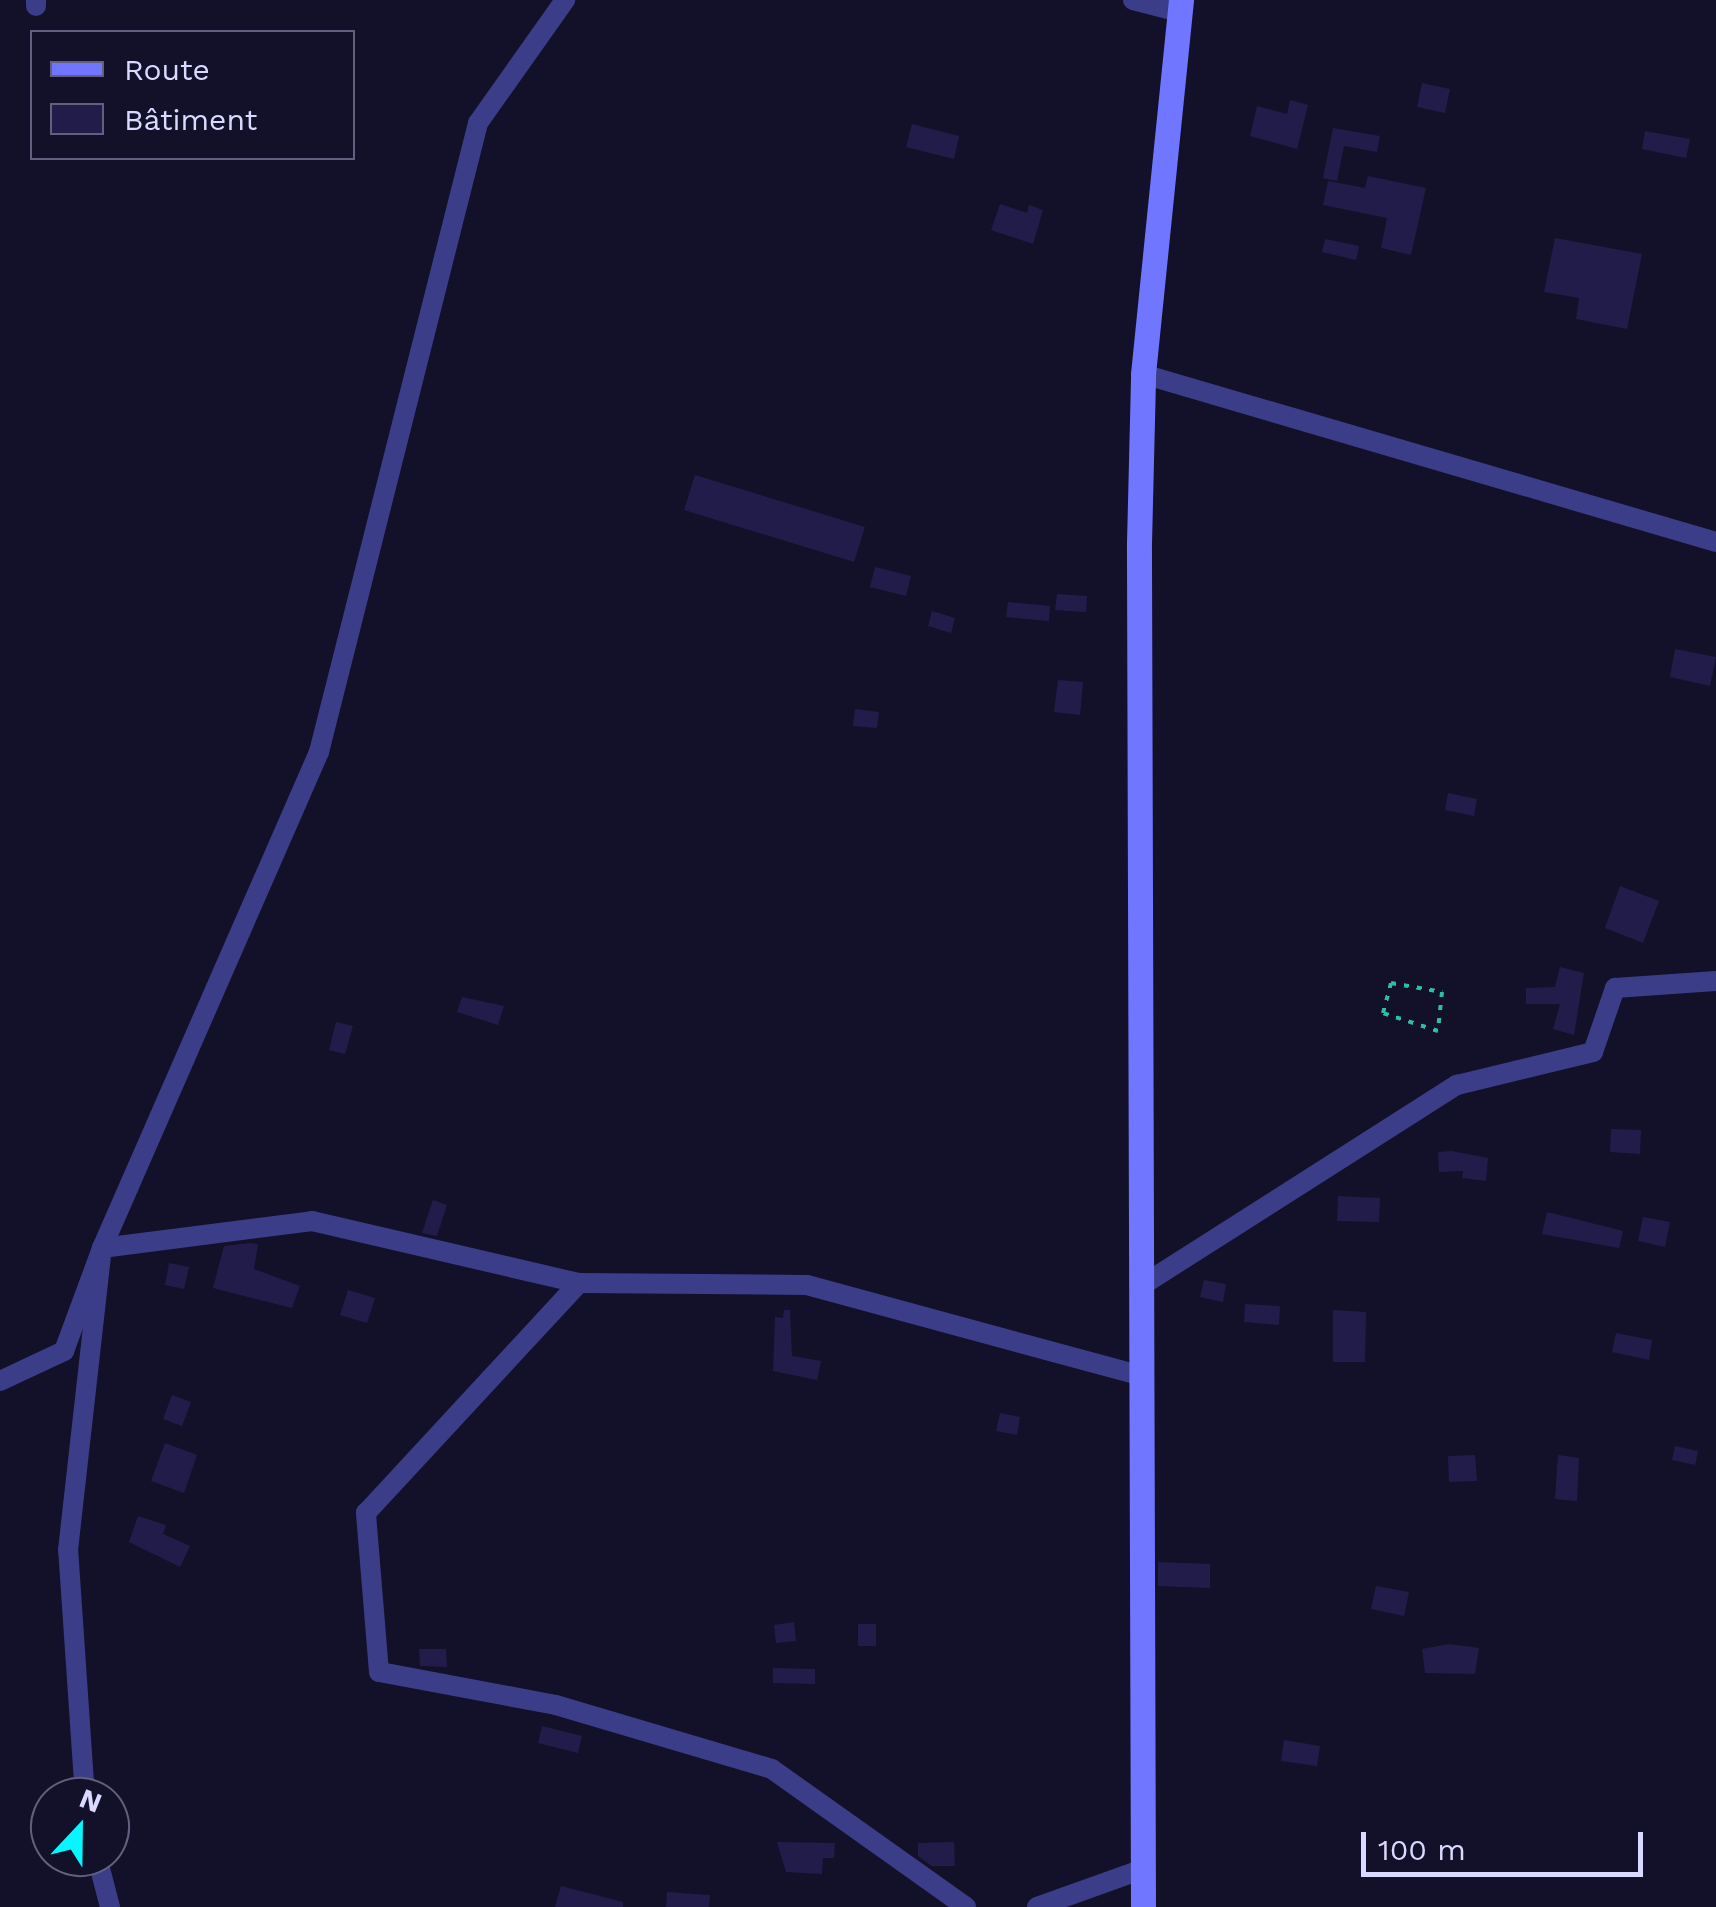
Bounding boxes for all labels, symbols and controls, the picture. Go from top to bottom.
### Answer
legend [30,30,355,160]
text: Route [124,52,210,87]
text: Bâtiment [124,102,257,137]
north arrow [30,1777,130,1877]
text: N [75,1781,106,1820]
scale bar [1366,1812,1648,1874]
text: 100 m [1378,1832,1466,1867]

